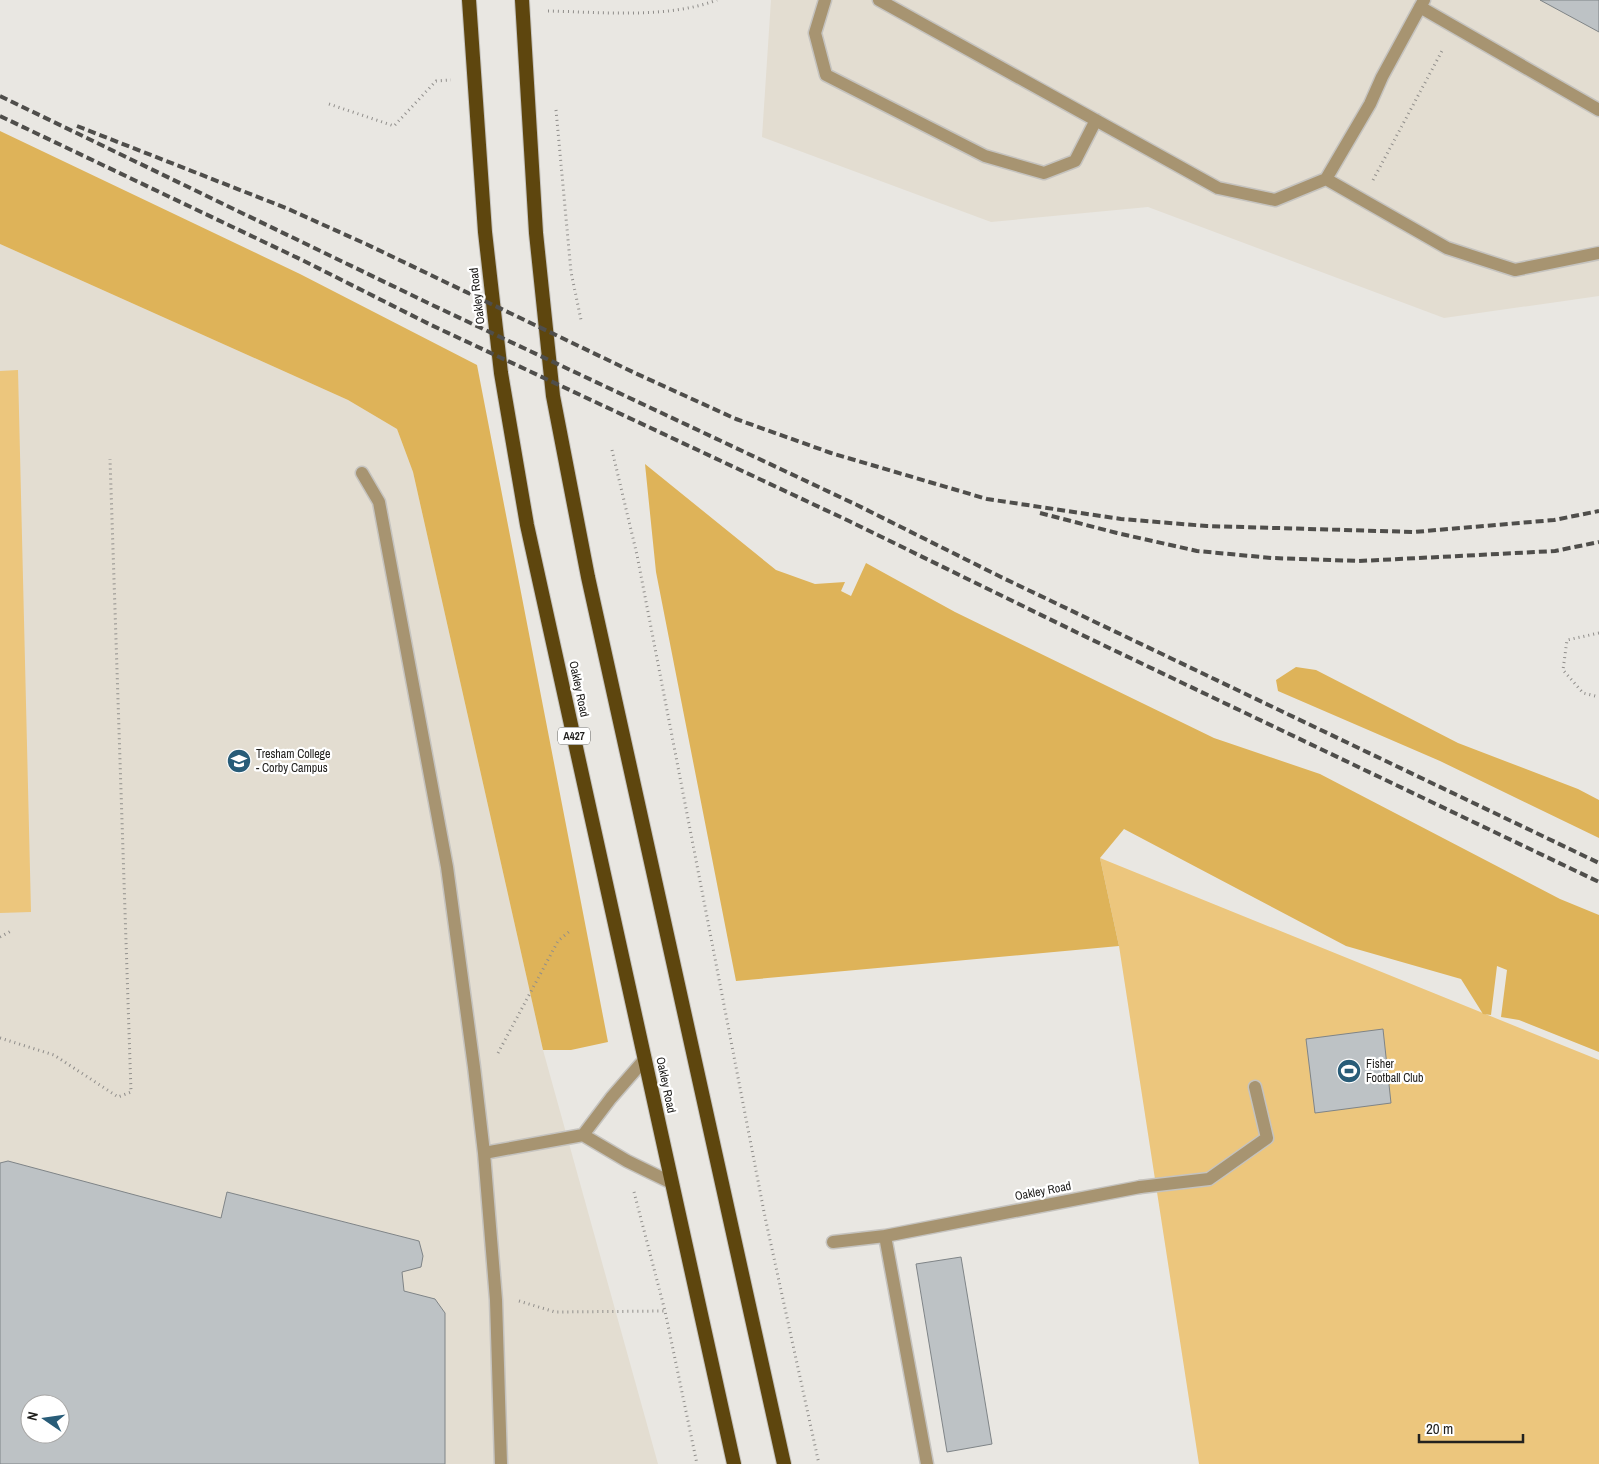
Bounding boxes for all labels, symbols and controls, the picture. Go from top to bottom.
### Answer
street label: Oakley Road [466,267,488,325]
street label: Oakley Road [565,660,593,718]
road number: A427 [558,728,590,744]
place label: Tresham College - Corby Campus [256,746,331,776]
school or university icon: Tresham College - Corby Campus [226,748,252,774]
street label: Oakley Road [652,1056,680,1114]
place label: Fisher Football Club [1366,1056,1424,1086]
sports icon: Fisher Football Club [1336,1058,1362,1084]
street label: Oakley Road [1014,1178,1072,1204]
north arrow [20,1394,70,1444]
text: N [23,1410,42,1422]
scale bar [1419,1412,1523,1444]
text: 20 m [1426,1418,1453,1439]

